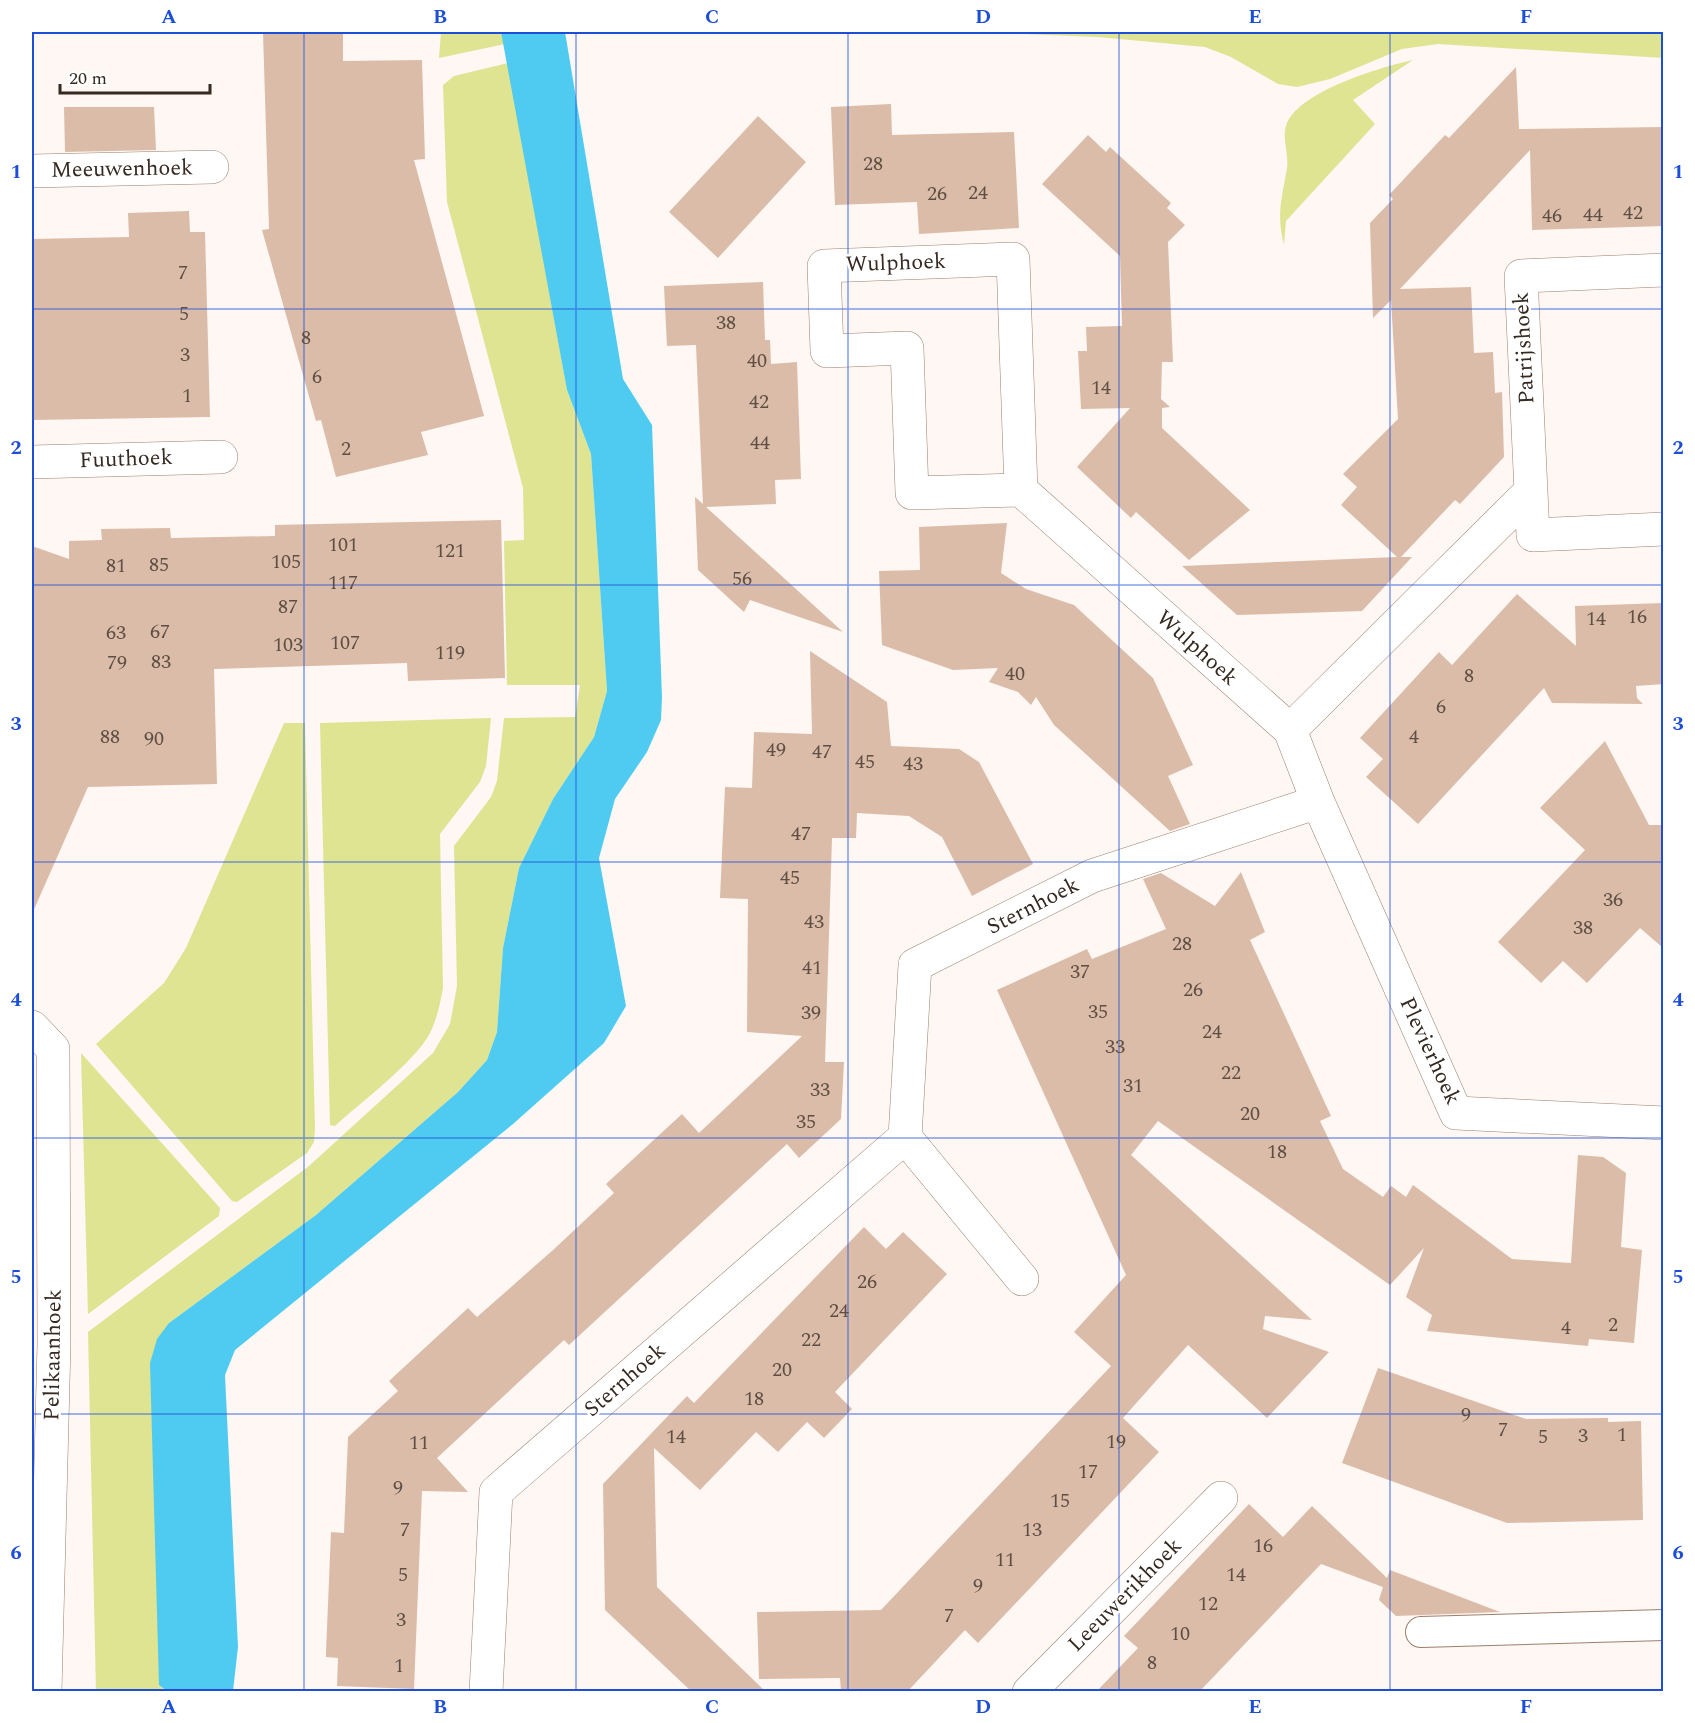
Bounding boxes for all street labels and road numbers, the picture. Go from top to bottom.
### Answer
street label: Meeuwenhoek [50,151,194,187]
street label: Wulphoek [845,245,947,281]
street label: Patrijshoek [1505,291,1543,405]
street label: Fuuthoek [79,441,173,477]
street label: Wulphoek [1149,602,1245,694]
street label: Sternhoek [981,869,1085,943]
street label: Plevierhoek [1391,992,1469,1110]
street label: Pelikaanhoek [35,1289,71,1421]
street label: Sternhoek [577,1335,673,1425]
street label: Leeuwerikhoek [1060,1530,1190,1660]

